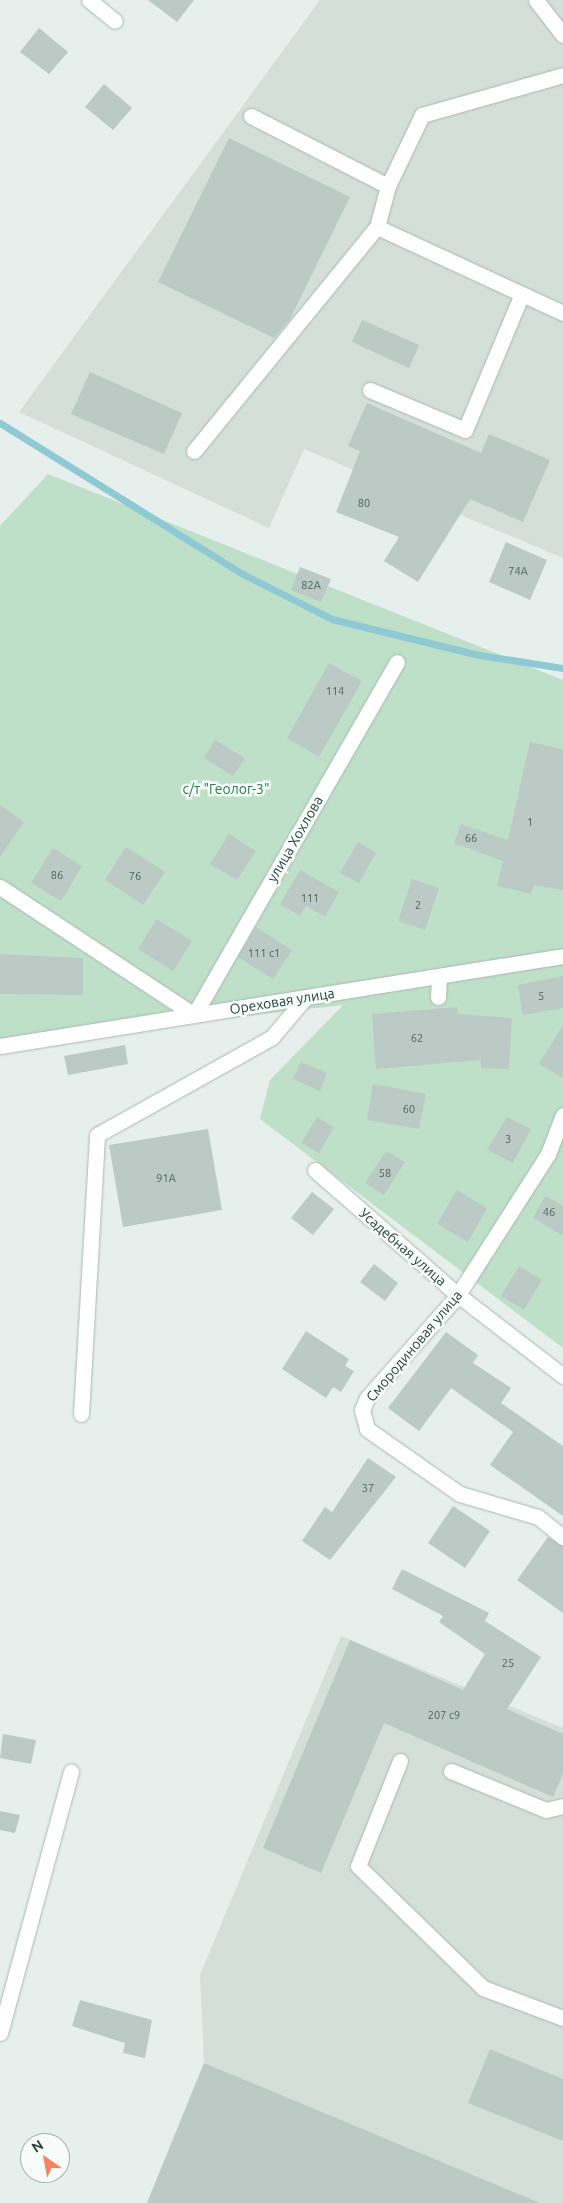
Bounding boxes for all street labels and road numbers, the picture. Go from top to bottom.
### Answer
street label: улица Хохлова [264,793,326,885]
street label: Ореховая улица [228,984,336,1018]
street label: Усадебная улица [356,1205,450,1289]
street label: Смородиновая улица [363,1287,465,1405]

